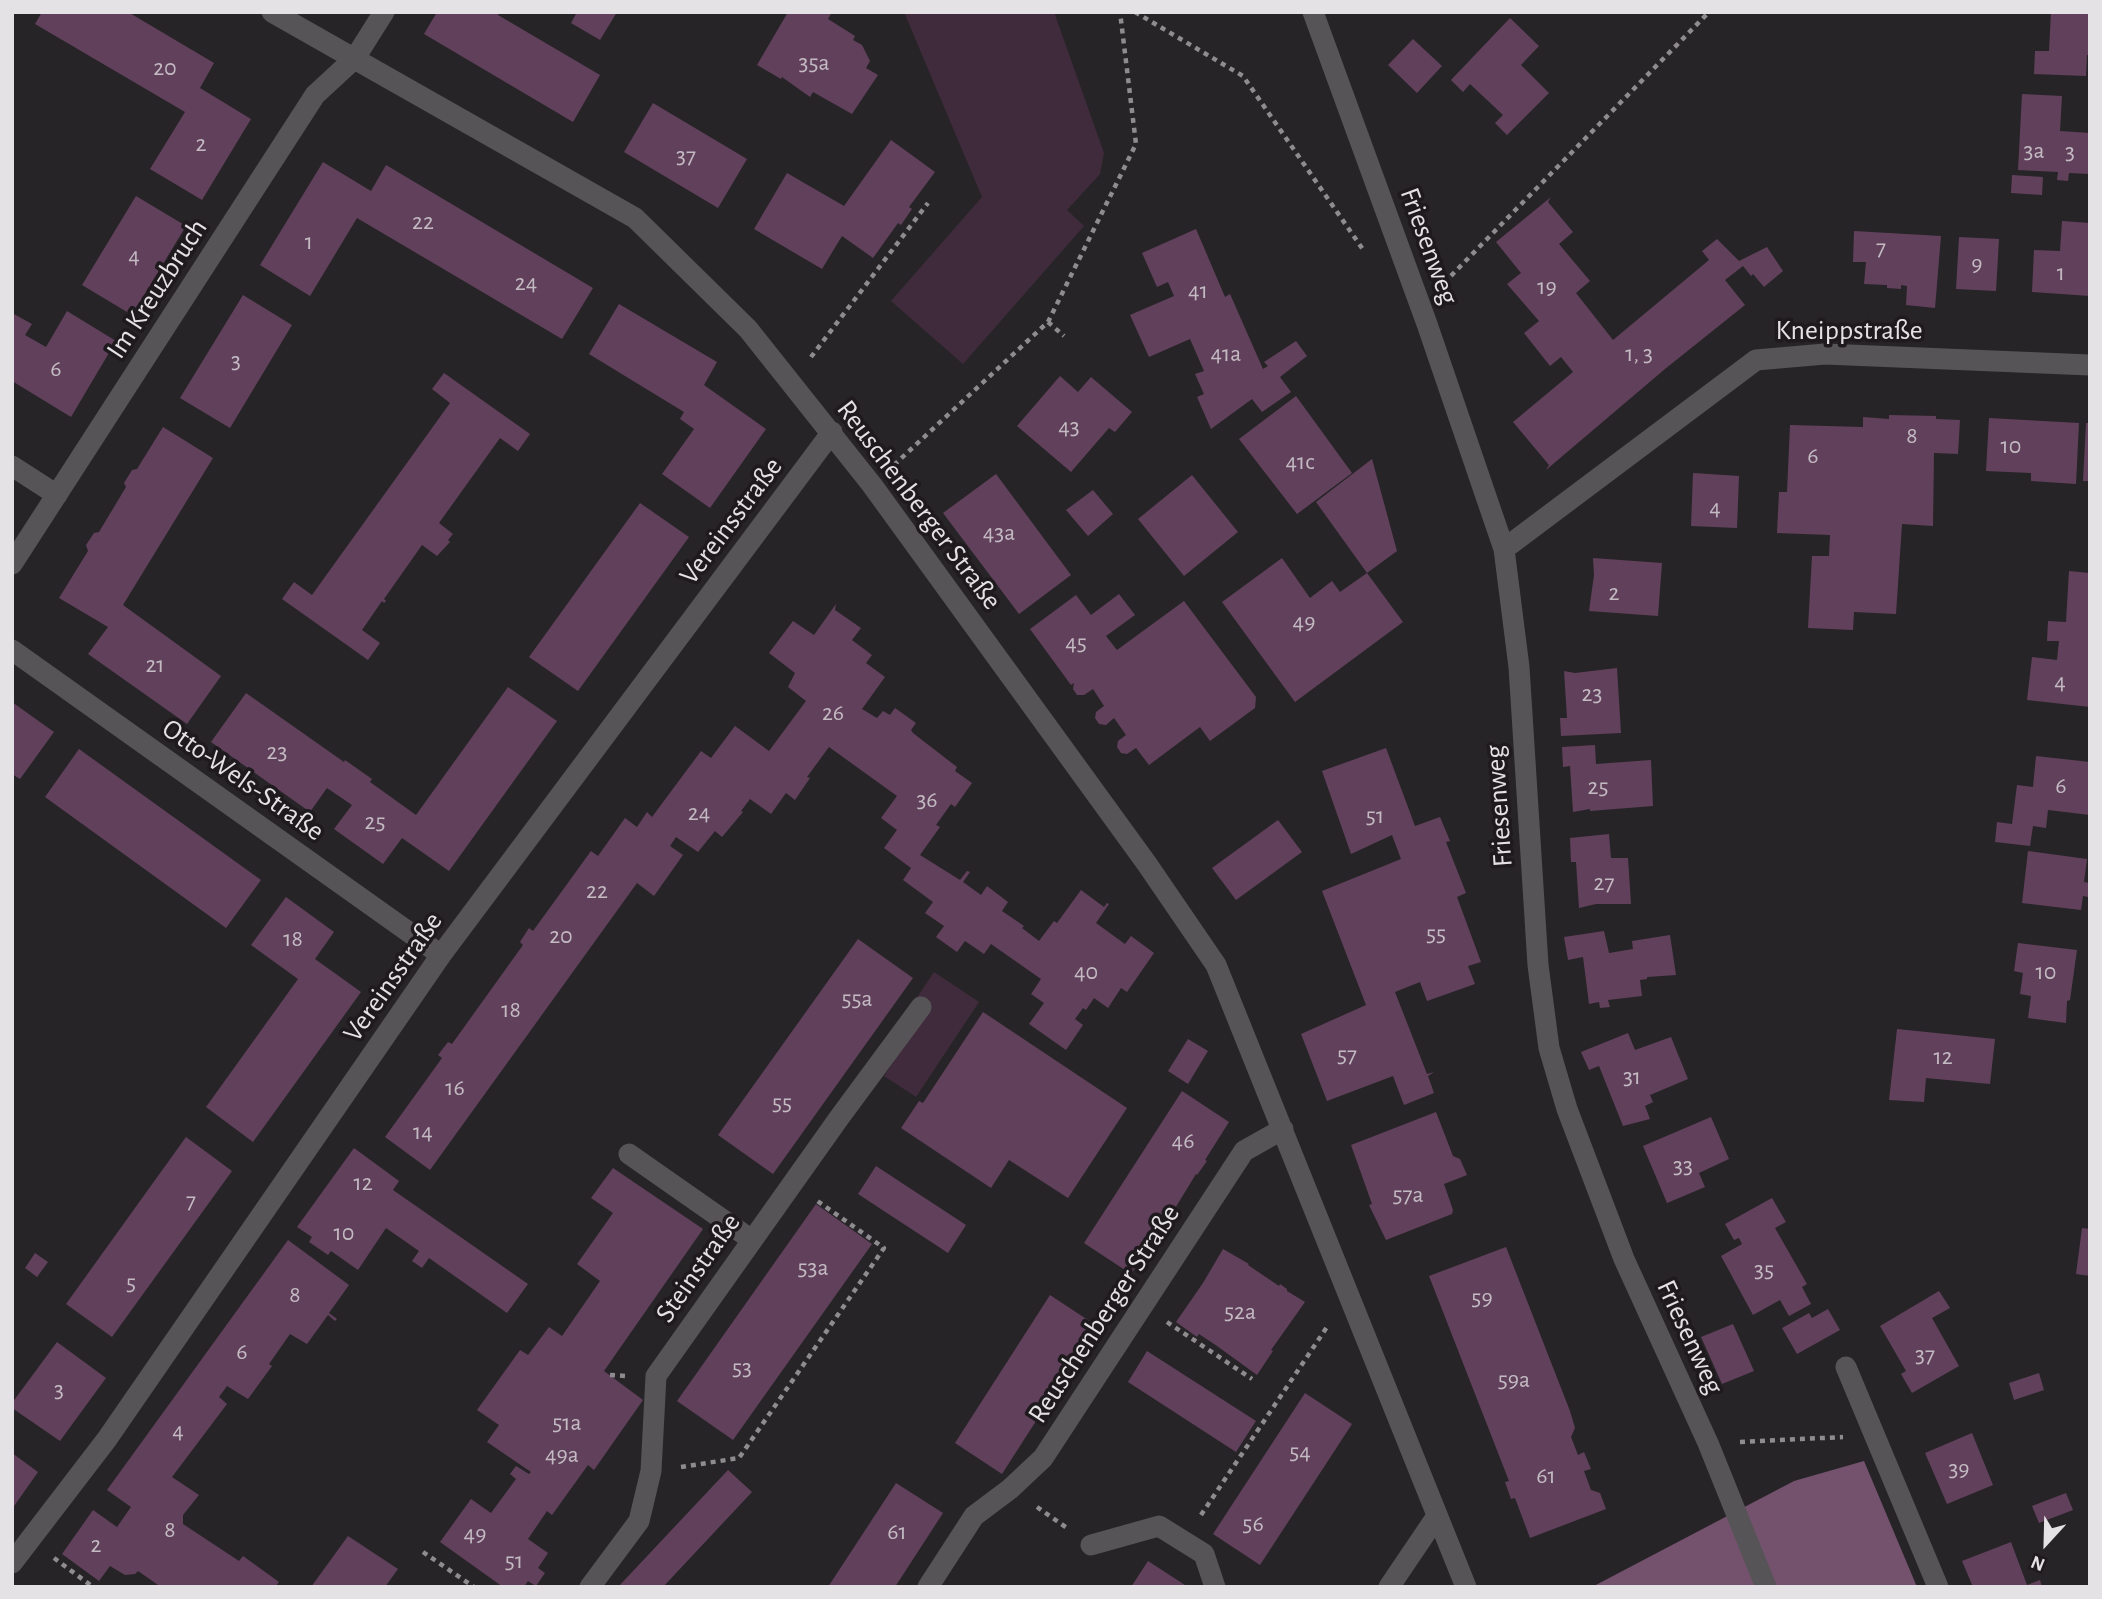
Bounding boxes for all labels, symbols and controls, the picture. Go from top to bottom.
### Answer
house number: 35a [798,49,830,77]
house number: 20 [153,54,177,82]
house number: 2 [196,130,206,158]
house number: 3a [2024,137,2044,165]
house number: 3 [2065,138,2075,166]
house number: 37 [676,142,696,170]
street label: Friesenweg [1392,183,1466,309]
house number: 22 [412,208,434,236]
street label: Im Kreuzbruch [99,213,215,365]
house number: 1 [305,228,313,256]
house number: 7 [1876,234,1886,262]
house number: 4 [128,242,140,270]
house number: 9 [1971,250,1983,278]
house number: 1 [2057,259,2065,287]
house number: 24 [515,269,537,297]
house number: 19 [1537,273,1557,301]
house number: 41 [1188,277,1208,305]
street label: Kneippstraße [1775,314,1923,348]
house number: 41a [1211,340,1241,368]
house number: 1, 3 [1625,340,1653,368]
house number: 3 [231,347,241,375]
house number: 6 [50,355,62,383]
street label: Reuschenberger Straße [829,394,1009,616]
house number: 43 [1058,413,1080,441]
house number: 8 [1906,422,1918,450]
house number: 10 [2001,432,2021,460]
house number: 6 [1807,442,1819,470]
house number: 41c [1285,448,1315,476]
street label: Vereinsstraße [672,451,790,591]
house number: 4 [1709,494,1721,522]
house number: 43a [983,519,1015,547]
house number: 2 [1609,579,1619,607]
house number: 49 [1293,608,1315,636]
house number: 45 [1065,629,1087,657]
house number: 21 [145,651,165,679]
house number: 4 [2054,668,2066,696]
house number: 23 [1582,680,1602,708]
house number: 26 [822,699,844,727]
street label: Otto-Wels-Straße [155,712,331,848]
house number: 23 [267,738,287,766]
street label: Friesenweg [1478,744,1520,868]
house number: 6 [2055,772,2067,800]
house number: 25 [1588,773,1608,801]
house number: 36 [916,786,938,814]
house number: 24 [688,799,710,827]
house number: 51 [1366,802,1384,830]
house number: 25 [365,808,385,836]
house number: 27 [1594,869,1614,897]
house number: 22 [586,877,608,905]
street label: Vereinsstraße [336,906,450,1048]
house number: 55 [1426,920,1446,948]
house number: 20 [549,922,573,950]
house number: 18 [283,925,303,953]
house number: 40 [1074,958,1098,986]
house number: 10 [2036,958,2056,986]
house number: 55a [841,985,873,1013]
house number: 18 [501,996,521,1024]
house number: 57 [1337,1041,1357,1069]
house number: 12 [1933,1043,1953,1071]
house number: 31 [1623,1063,1641,1091]
house number: 16 [445,1074,465,1102]
house number: 55 [772,1089,792,1117]
house number: 14 [413,1118,433,1146]
house number: 46 [1172,1127,1194,1155]
house number: 33 [1673,1152,1693,1180]
house number: 12 [353,1169,373,1197]
house number: 57a [1392,1181,1424,1209]
house number: 7 [186,1187,196,1215]
street label: Reuschenberger Straße [1021,1199,1187,1429]
street label: Steinstraße [648,1207,748,1329]
house number: 10 [334,1219,354,1247]
house number: 53a [797,1254,829,1282]
house number: 35 [1754,1256,1774,1284]
house number: 5 [126,1269,136,1297]
street label: Friesenweg [1649,1275,1731,1399]
house number: 8 [289,1281,301,1309]
house number: 59 [1471,1284,1493,1312]
house number: 52a [1224,1298,1256,1326]
house number: 6 [236,1338,248,1366]
house number: 37 [1915,1341,1935,1369]
house number: 53 [732,1354,752,1382]
house number: 59a [1498,1366,1530,1394]
house number: 3 [54,1376,64,1404]
house number: 51a [552,1409,582,1437]
house number: 4 [172,1417,184,1445]
house number: 54 [1289,1438,1311,1466]
house number: 49a [545,1441,579,1469]
house number: 39 [1948,1455,1970,1483]
house number: 61 [1536,1462,1556,1490]
north arrow [2011,1508,2081,1578]
house number: 56 [1242,1510,1264,1538]
house number: 8 [164,1516,176,1544]
house number: 61 [887,1518,907,1546]
house number: 49 [464,1520,486,1548]
house number: 2 [91,1531,101,1559]
house number: 51 [505,1547,523,1575]
text: N [2028,1552,2048,1574]

